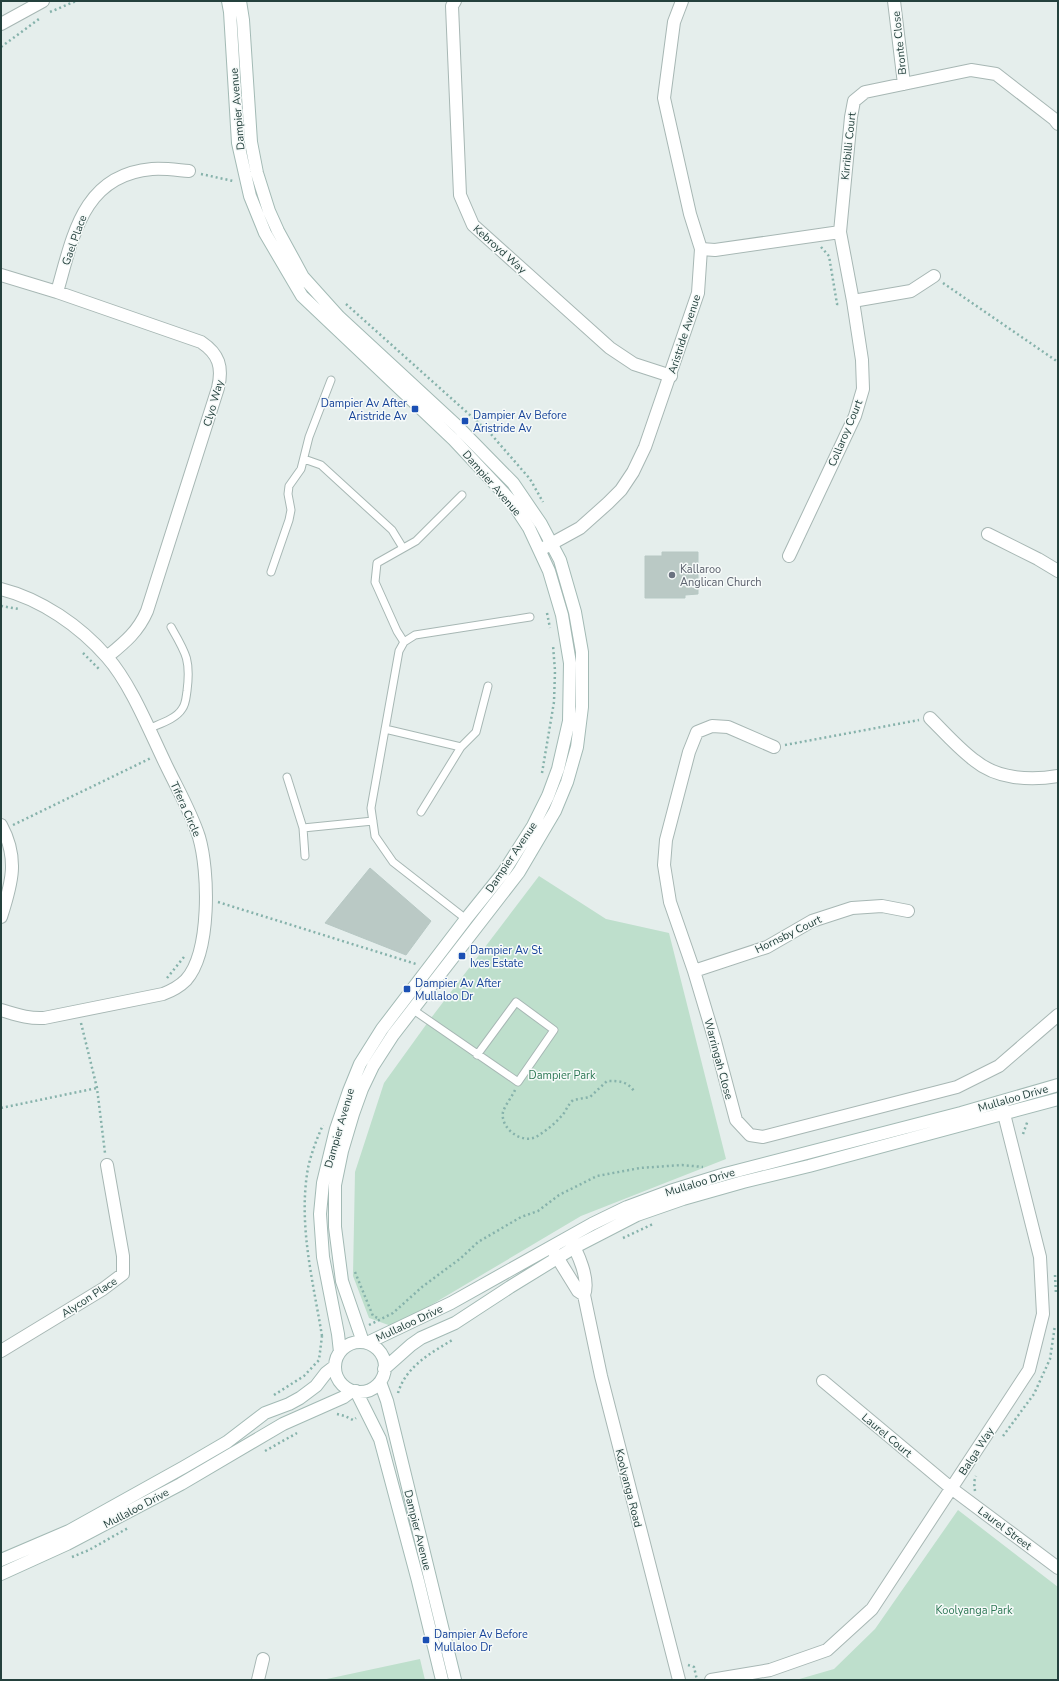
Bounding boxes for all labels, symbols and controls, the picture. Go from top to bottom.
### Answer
street label: Bronte Close [889,10,910,76]
street label: Dampier Avenue [226,67,249,151]
street label: Kirribilli Court [837,111,860,181]
street label: Gael Place [58,213,91,267]
street label: Kebroyd Way [470,222,530,277]
street label: Aristride Avenue [665,292,704,376]
street label: Clyo Way [200,378,227,428]
place label: Dampier Av After Aristride Av [321,396,407,424]
street label: Collaroy Court [825,397,866,469]
marker: Dampier Av After Aristride Av [410,404,420,414]
place label: Dampier Av Before Aristride Av [473,408,567,436]
marker: Dampier Av Before Aristride Av [460,416,470,426]
street label: Dampier Avenue [459,447,524,519]
place label: Kallaroo Anglican Church [680,562,762,590]
marker: Kallaroo Anglican Church [667,570,677,580]
street label: Tifera Circle [167,779,204,839]
street label: Dampier Avenue [482,819,541,896]
street label: Hornsby Court [752,912,824,957]
place label: Dampier Av St Ives Estate [470,943,542,971]
marker: Dampier Av St Ives Estate [457,951,467,961]
place label: Dampier Av After Mullaloo Dr [415,976,501,1004]
marker: Dampier Av After Mullaloo Dr [402,984,412,994]
street label: Warringah Close [701,1017,737,1101]
park label: Dampier Park [529,1068,596,1083]
street label: Mullaloo Drive [976,1081,1050,1116]
street label: Dampier Avenue [321,1086,358,1170]
street label: Mullaloo Drive [663,1165,737,1200]
street label: Alycon Place [58,1274,120,1321]
street label: Mullaloo Drive [373,1301,445,1346]
street label: Laurel Court [858,1410,915,1461]
street label: Balga Way [955,1424,998,1478]
street label: Koolyanga Road [612,1447,646,1529]
street label: Mullaloo Drive [101,1485,172,1532]
street label: Dampier Avenue [400,1488,435,1572]
street label: Laurel Street [975,1503,1035,1554]
park label: Koolyanga Park [936,1603,1013,1618]
place label: Dampier Av Before Mullaloo Dr [434,1627,528,1655]
marker: Dampier Av Before Mullaloo Dr [421,1635,431,1645]

